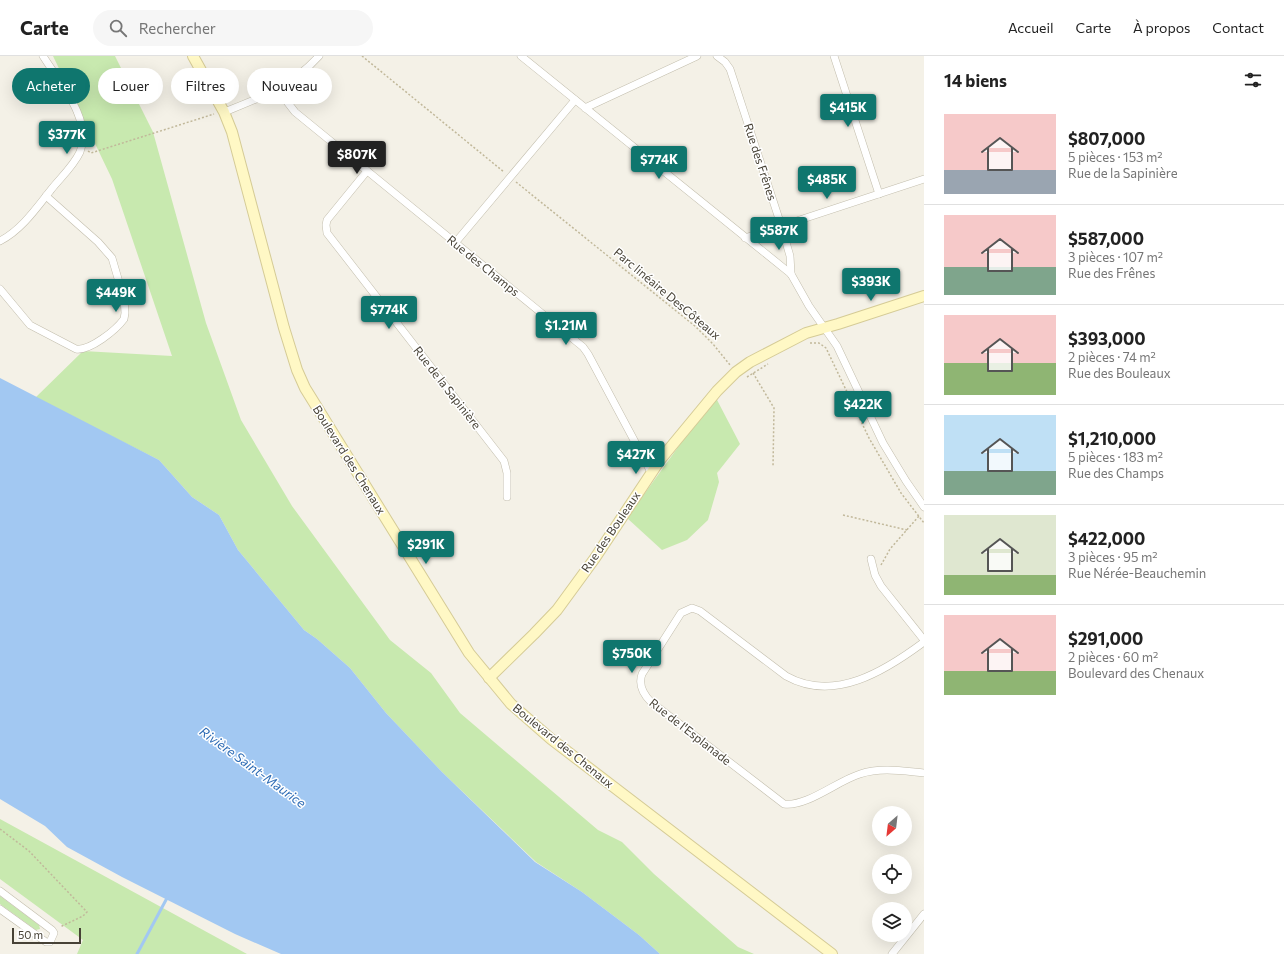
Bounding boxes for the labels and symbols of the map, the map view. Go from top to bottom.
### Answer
pin: $415K [820,94,876,128]
pin: $377K [39,121,95,155]
street label: Rue des Frênes [742,121,780,202]
pin: $807K [329,141,385,175]
pin: $774K [631,146,687,180]
pin: $485K [799,166,855,200]
pin: $587K [751,217,807,251]
street label: Rue des Champs [445,232,522,299]
street label: Parc linéaire DesCôteaux [611,244,724,342]
pin: $393K [843,268,899,302]
pin: $449K [88,279,144,313]
pin: $774K [361,296,417,330]
pin: $1.21M [533,312,599,346]
street label: Rue de la Sapinière [411,343,484,432]
pin: $422K [835,391,891,425]
street label: Boulevard des Chenaux [311,402,389,517]
pin: $427K [608,441,664,475]
street label: Rue des Bouleaux [578,488,643,575]
pin: $291K [398,531,454,565]
pin: $750K [604,640,660,674]
street label: Rue de l'Esplanade [647,695,734,767]
street label: Boulevard des Chenaux [510,700,617,791]
water label: Rivière Saint-Maurice [197,723,309,811]
north arrow [872,806,912,846]
scale bar [12,926,81,945]

